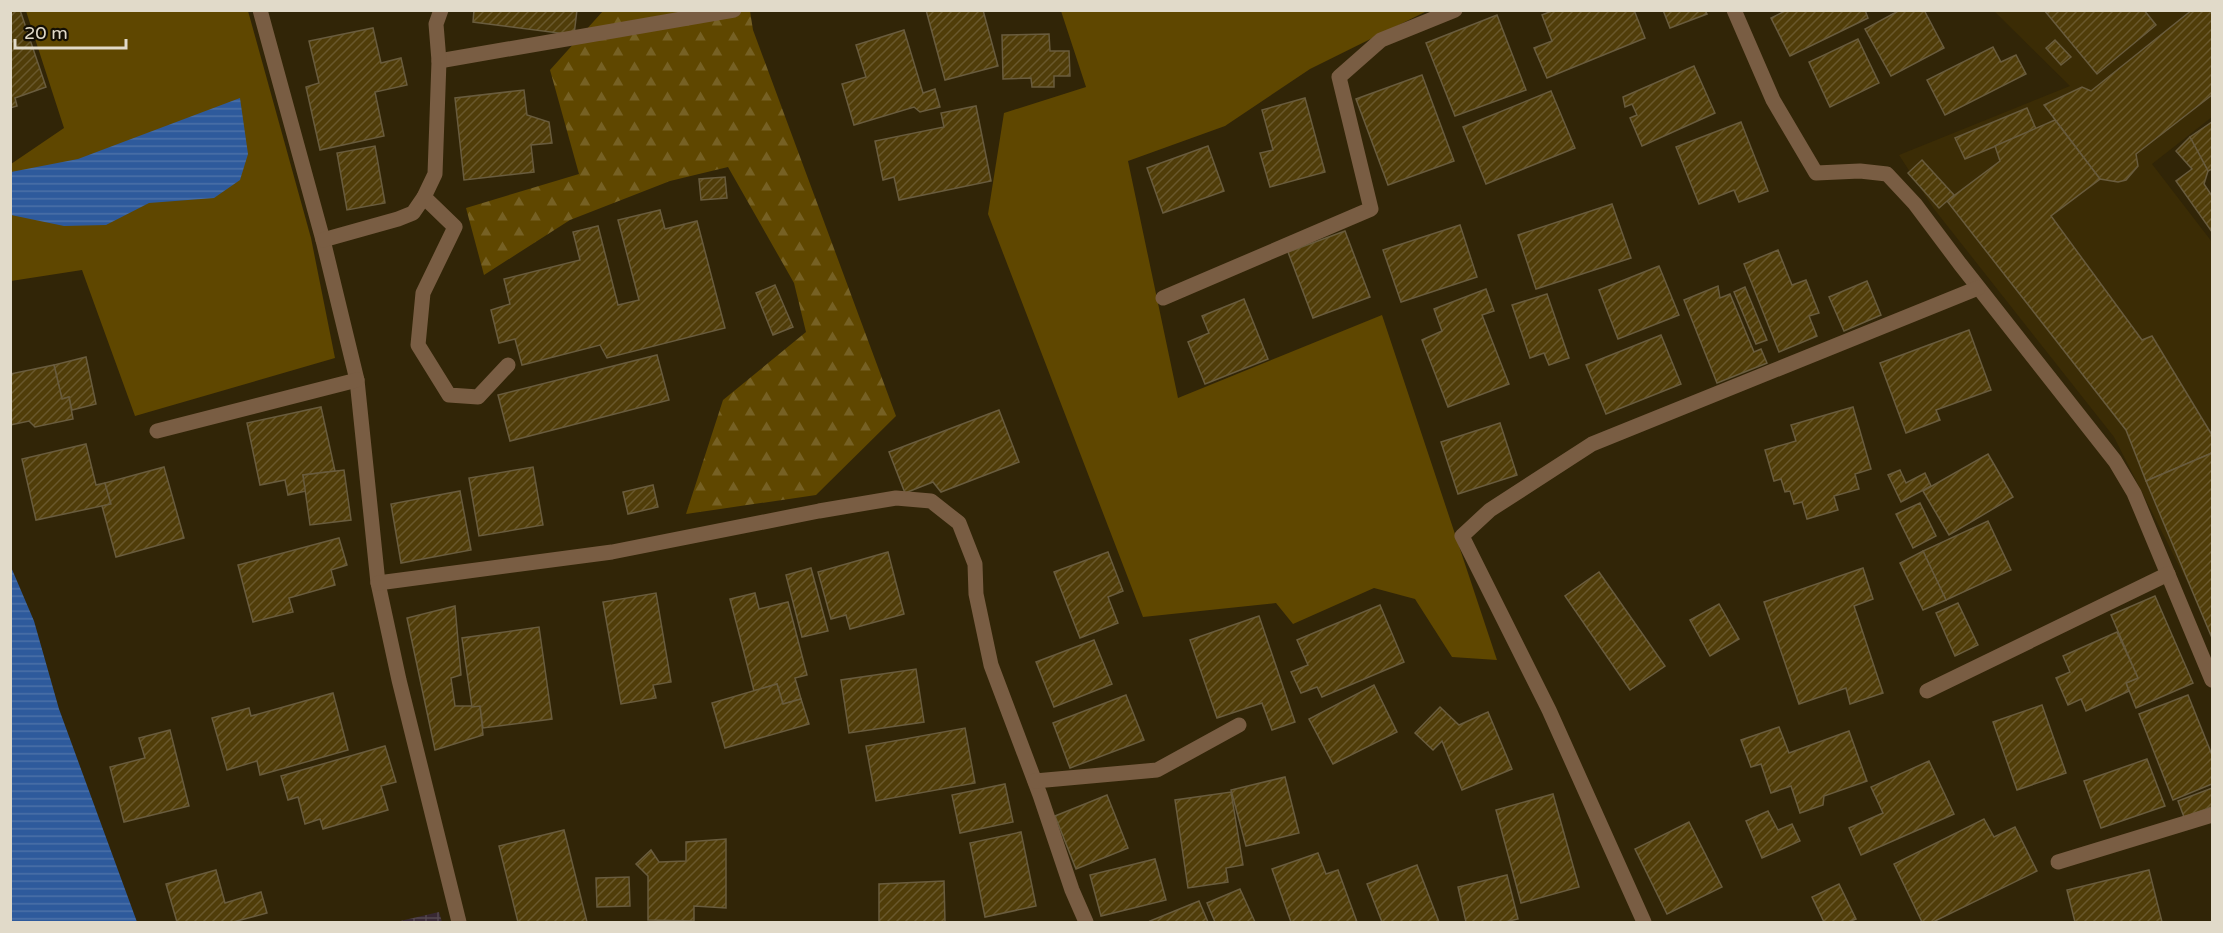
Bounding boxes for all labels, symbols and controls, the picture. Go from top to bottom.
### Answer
scale bar [15,12,126,50]
text: 20 m [24,22,68,44]

